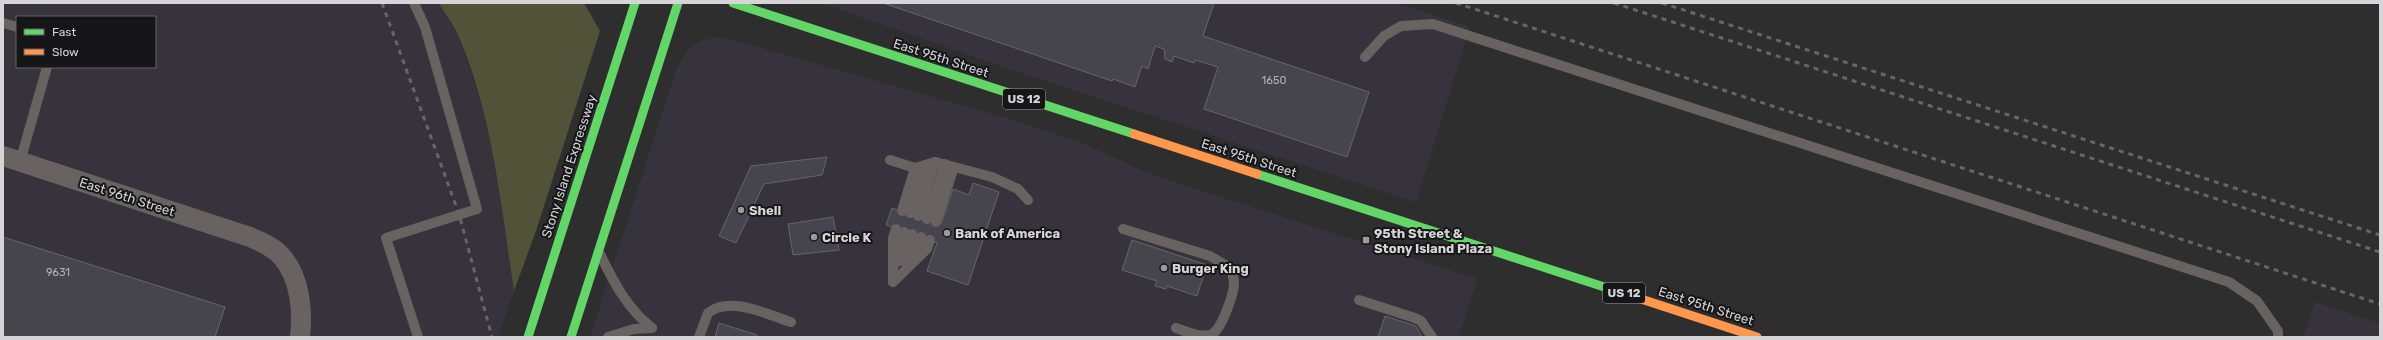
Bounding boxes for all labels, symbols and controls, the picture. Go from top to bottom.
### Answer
legend [16,16,156,68]
text: Fast [52,25,76,39]
street label: East 95th Street [892,36,990,80]
text: Slow [52,45,79,59]
house number: 1650 [1262,74,1286,87]
road number: US 12 [1003,89,1045,109]
street label: Stony Island Expressway [539,92,599,240]
street label: East 95th Street [1200,136,1298,180]
street label: East 96th Street [78,175,176,219]
place label: Shell [749,203,781,218]
marker: Shell [736,205,746,215]
place label: Bank of America [955,226,1060,241]
place label: 95th Street & Stony Island Plaza [1374,226,1492,256]
marker: Bank of America [942,228,952,238]
place label: Circle K [822,230,872,245]
marker: Circle K [809,232,819,242]
marker: 95th Street & Stony Island Plaza [1361,235,1371,245]
place label: Burger King [1172,261,1249,276]
marker: Burger King [1159,263,1169,273]
house number: 9631 [46,266,70,279]
road number: US 12 [1603,283,1645,303]
street label: East 95th Street [1657,284,1755,328]

